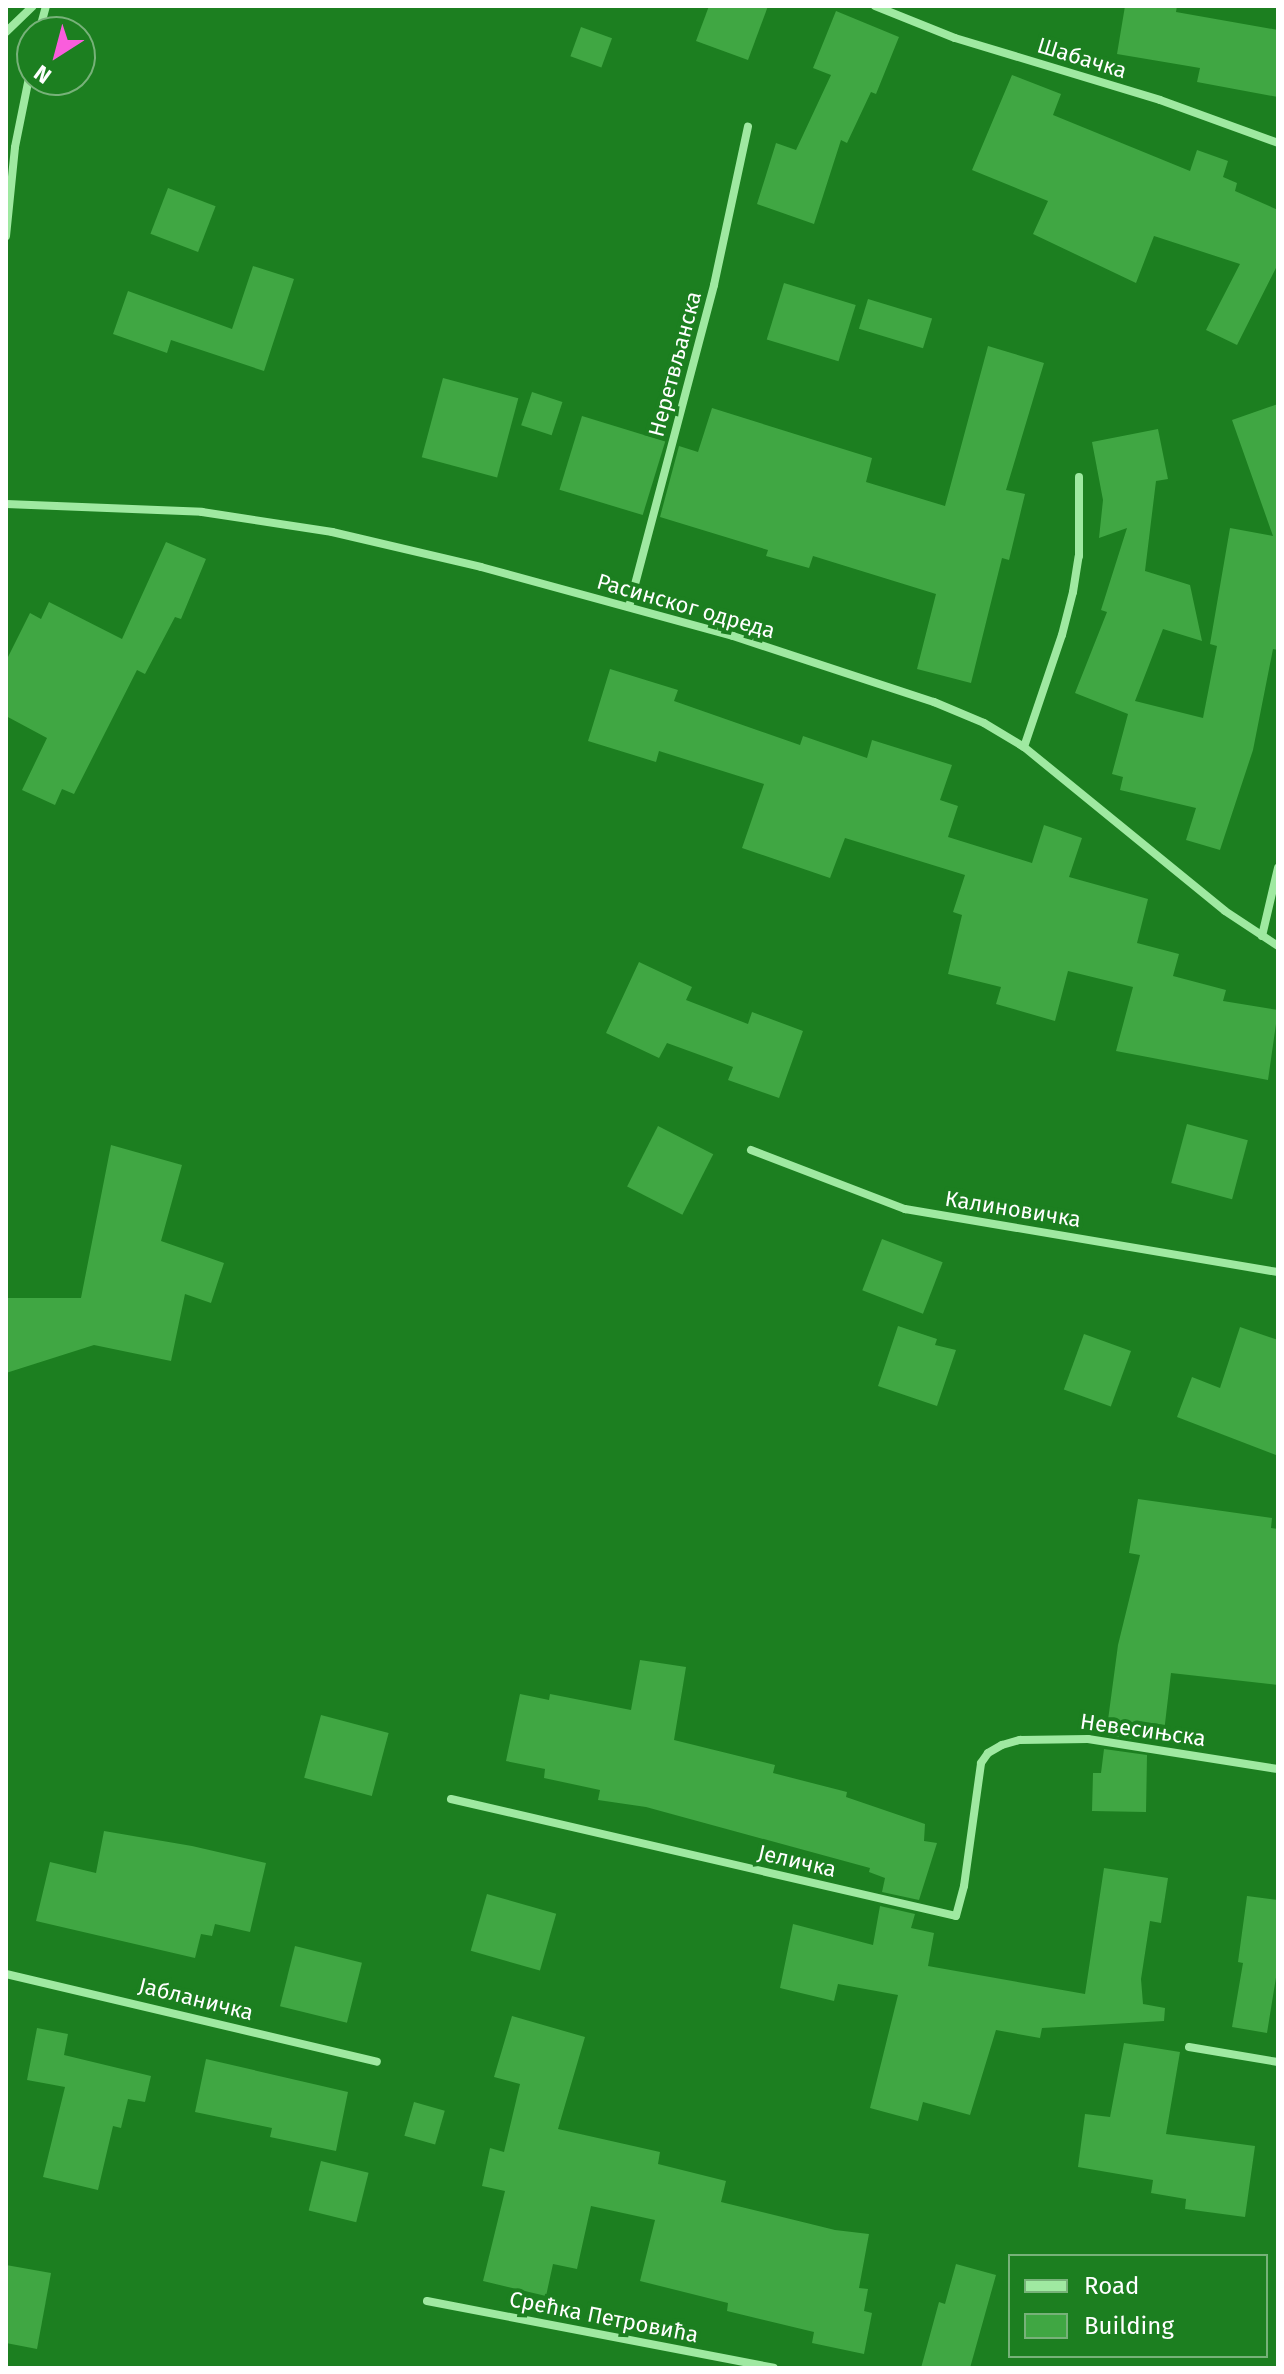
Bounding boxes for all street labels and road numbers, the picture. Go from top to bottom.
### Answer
street label: Шабачка [1034,32,1130,84]
street label: Неретвљанска [643,288,707,440]
street label: Расинског одреда [594,568,778,644]
street label: Калиновичка [943,1185,1083,1233]
street label: Невесињска [1079,1708,1207,1752]
street label: Јеличка [755,1839,839,1883]
street label: Јабланичка [136,1972,256,2026]
street label: Срећка Петровића [507,2286,701,2348]

